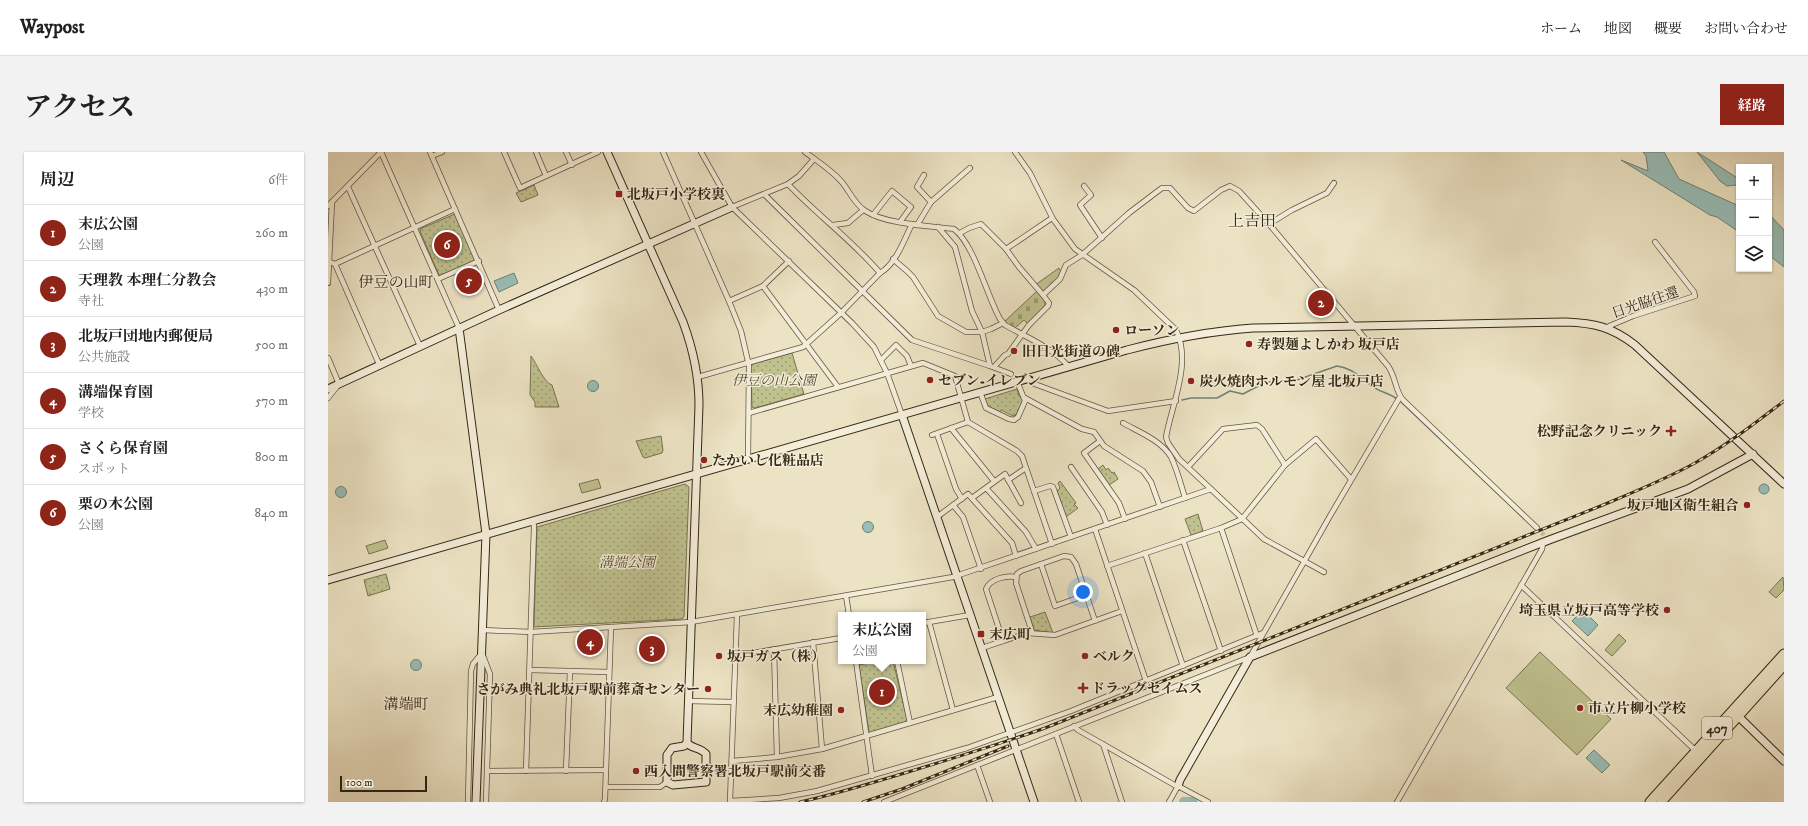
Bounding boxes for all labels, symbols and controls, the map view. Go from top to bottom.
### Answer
text: Waypost [20,16,84,39]
text: ホーム [1540,20,1582,38]
text: 地図 [1604,20,1632,38]
text: 概要 [1654,20,1682,38]
text: お問い合わせ [1704,20,1788,38]
button: 経路 [1720,84,1784,125]
text: アクセス [24,90,135,125]
map controls [1736,164,1772,272]
button: + [1736,164,1772,200]
text: 周辺 [40,169,74,191]
text: 6件 [268,172,288,188]
place label: 北坂戸小学校裏 [627,186,725,204]
marker: 北坂戸小学校裏 [614,189,624,199]
button: − [1736,200,1772,236]
district label: 上吉田 [1228,211,1276,231]
text: 末広公園 [78,215,138,234]
text: 1 [51,225,55,241]
text: 260 m [255,225,288,241]
pin: 6 [434,230,460,260]
button: layers [1736,236,1772,272]
text: 公園 [78,237,104,253]
pin: 5 [456,266,482,296]
text: 天理教 本理仁分教会 [78,271,216,290]
district label: 伊豆の山町 [358,273,434,292]
text: 2 [50,281,56,297]
text: 430 m [256,281,288,297]
street label: 日光脇往還 [1609,283,1681,323]
pin: 2 [1308,288,1334,318]
text: 寺社 [78,293,104,309]
place label: ローソン [1124,322,1179,340]
marker: ローソン [1111,325,1121,335]
text: 北坂戸団地内郵便局 [78,327,213,346]
place label: 寿製麺よしかわ 坂戸店 [1257,336,1400,354]
text: 3 [51,337,55,353]
text: 500 m [255,337,288,353]
marker: 寿製麺よしかわ 坂戸店 [1244,339,1254,349]
place label: 旧日光街道の碑 [1022,343,1120,361]
marker: 旧日光街道の碑 [1009,346,1019,356]
text: 公共施設 [78,349,130,365]
park label: 伊豆の山公園 [732,372,818,390]
place label: セブン-イレブン [938,372,1041,390]
place label: 炭火焼肉ホルモン屋 北坂戸店 [1199,373,1384,391]
marker: セブン-イレブン [925,375,935,385]
marker: 炭火焼肉ホルモン屋 北坂戸店 [1186,376,1196,386]
text: 溝端保育園 [78,383,153,402]
text: 4 [49,393,57,409]
text: 570 m [255,393,288,409]
text: 学校 [78,405,104,421]
place label: 松野記念クリニック [1537,423,1662,441]
marker: 松野記念クリニック [1665,425,1677,437]
text: さくら保育園 [78,439,168,458]
text: 5 [50,449,56,465]
text: 800 m [255,449,288,465]
place label: たかいし化粧品店 [712,452,824,470]
marker: たかいし化粧品店 [699,455,709,465]
text: スポット [78,461,130,477]
text: 栗の木公園 [78,495,153,514]
place label: 坂戸地区衛生組合 [1627,497,1739,515]
marker: 坂戸地区衛生組合 [1742,500,1752,510]
text: 6 [50,505,56,521]
text: 840 m [254,505,288,521]
text: 公園 [78,517,104,533]
park label: 溝端公園 [599,554,657,572]
your location [1073,582,1093,602]
place label: 埼玉県立坂戸高等学校 [1519,602,1659,620]
marker: 埼玉県立坂戸高等学校 [1662,605,1672,615]
popup [838,612,926,664]
text: 末広公園 [852,621,912,640]
place label: 末広町 [989,626,1032,644]
pin: 4 [577,627,603,657]
marker: 末広町 [976,629,986,639]
pin: 3 [639,634,665,664]
text: 公園 [852,643,878,659]
place label: 坂戸ガス（株） [727,648,825,666]
place label: ベルク [1093,648,1135,666]
marker: 坂戸ガス（株） [714,651,724,661]
marker: ベルク [1080,651,1090,661]
pin: 1 [869,677,895,707]
place label: ドラッグセイムス [1091,680,1202,698]
place label: さがみ典礼北坂戸駅前葬斎センター [477,681,700,699]
marker: ドラッグセイムス [1078,683,1088,693]
marker: さがみ典礼北坂戸駅前葬斎センター [703,684,713,694]
district label: 溝端町 [383,695,429,714]
place label: 市立片柳小学校 [1588,700,1686,718]
place label: 末広幼稚園 [763,702,833,720]
marker: 市立片柳小学校 [1575,703,1585,713]
marker: 末広幼稚園 [836,705,846,715]
road number: 407 [1702,717,1732,739]
place label: 西入間警察署北坂戸駅前交番 [644,763,826,781]
marker: 西入間警察署北坂戸駅前交番 [631,766,641,776]
scale bar [340,774,427,793]
text: 100 m [346,776,372,790]

